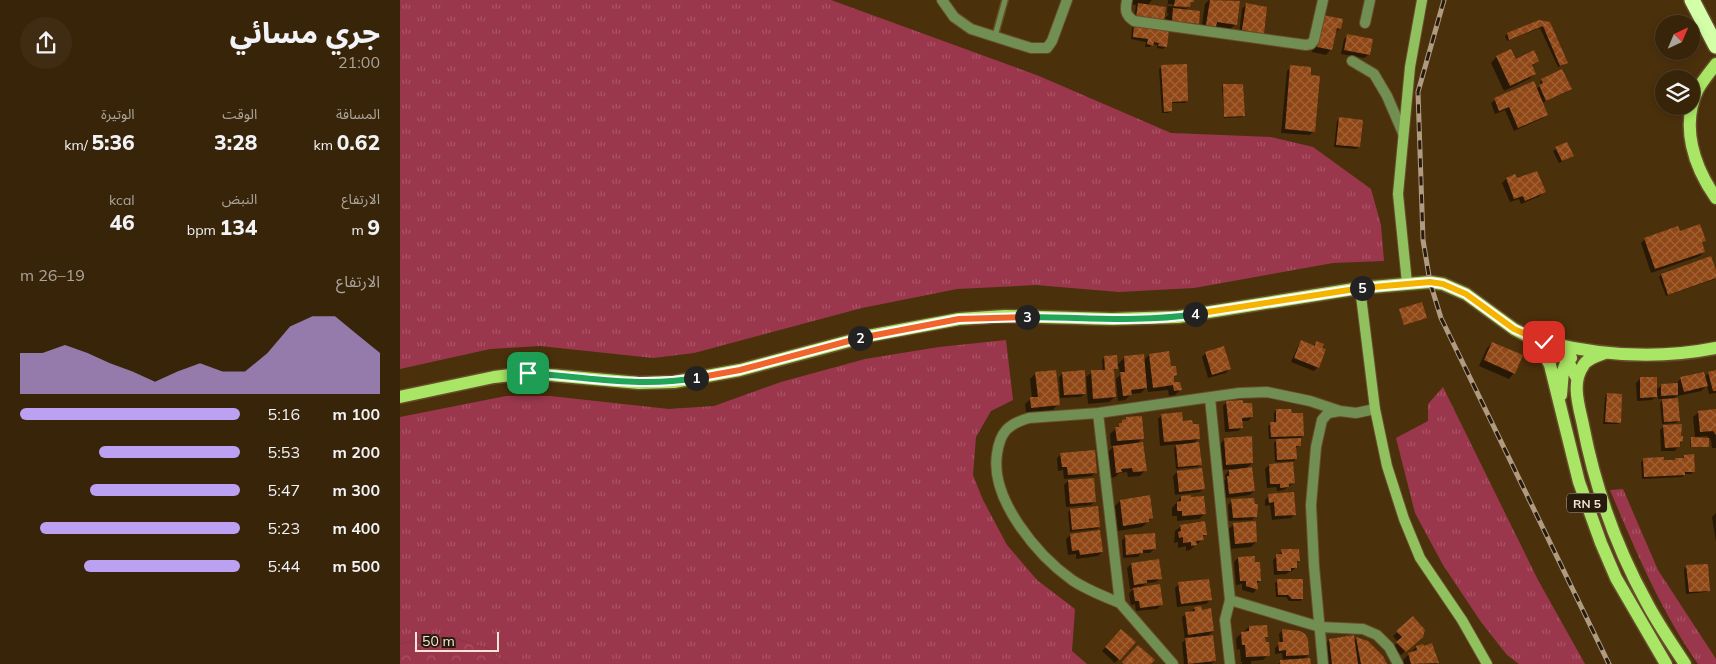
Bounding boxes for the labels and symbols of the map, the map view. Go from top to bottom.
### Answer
north arrow [1655,15,1700,60]
pin: 5 [1350,276,1374,300]
pin: 4 [1182,302,1208,326]
pin: 3 [1014,304,1040,330]
pin [1523,321,1565,363]
pin: 2 [848,326,872,350]
pin [507,352,549,394]
pin: 1 [684,366,708,390]
road number: RN 5 [1567,493,1607,512]
scale bar [415,629,499,652]

